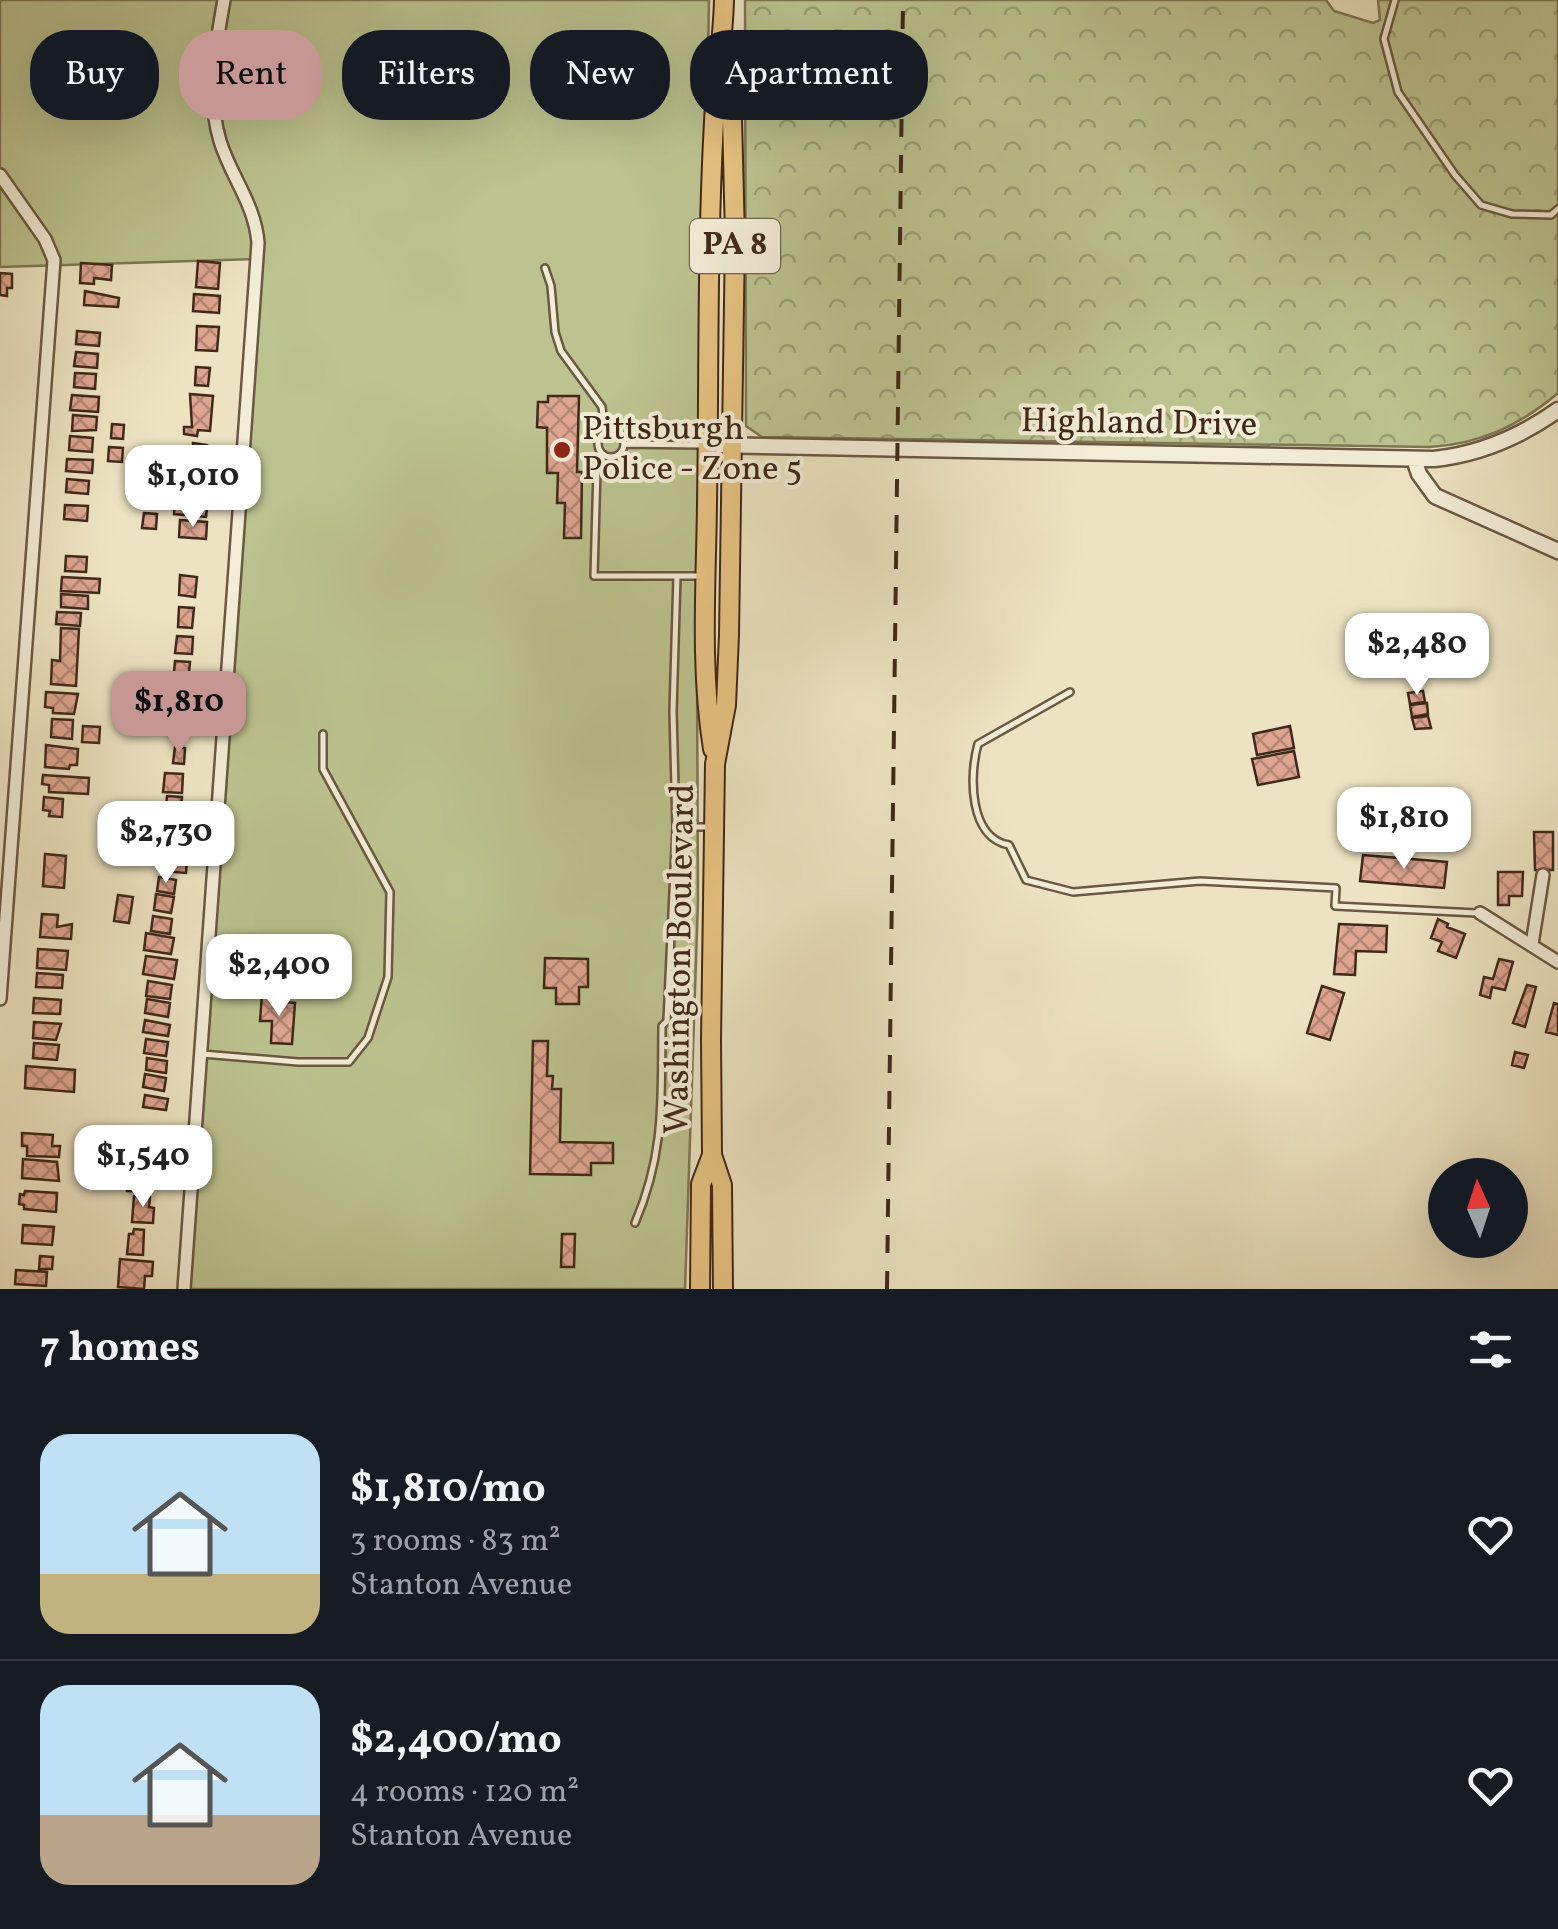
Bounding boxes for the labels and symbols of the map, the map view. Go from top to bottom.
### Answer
road number: PA 8 [690,219,780,273]
street label: Highland Drive [1020,398,1258,450]
place label: Pittsburgh Police - Zone 5 [582,406,802,494]
marker: Pittsburgh Police - Zone 5 [551,439,573,461]
pin: $1,010 [112,445,274,530]
pin: $2,480 [1336,613,1498,698]
pin: $1,810 [98,671,260,756]
street label: Washington Boulevard [654,783,708,1135]
pin: $1,810 [1323,787,1485,872]
pin: $2,730 [85,801,247,886]
pin: $2,400 [198,934,360,1019]
pin: $1,540 [62,1125,224,1210]
north arrow [1428,1158,1528,1258]

